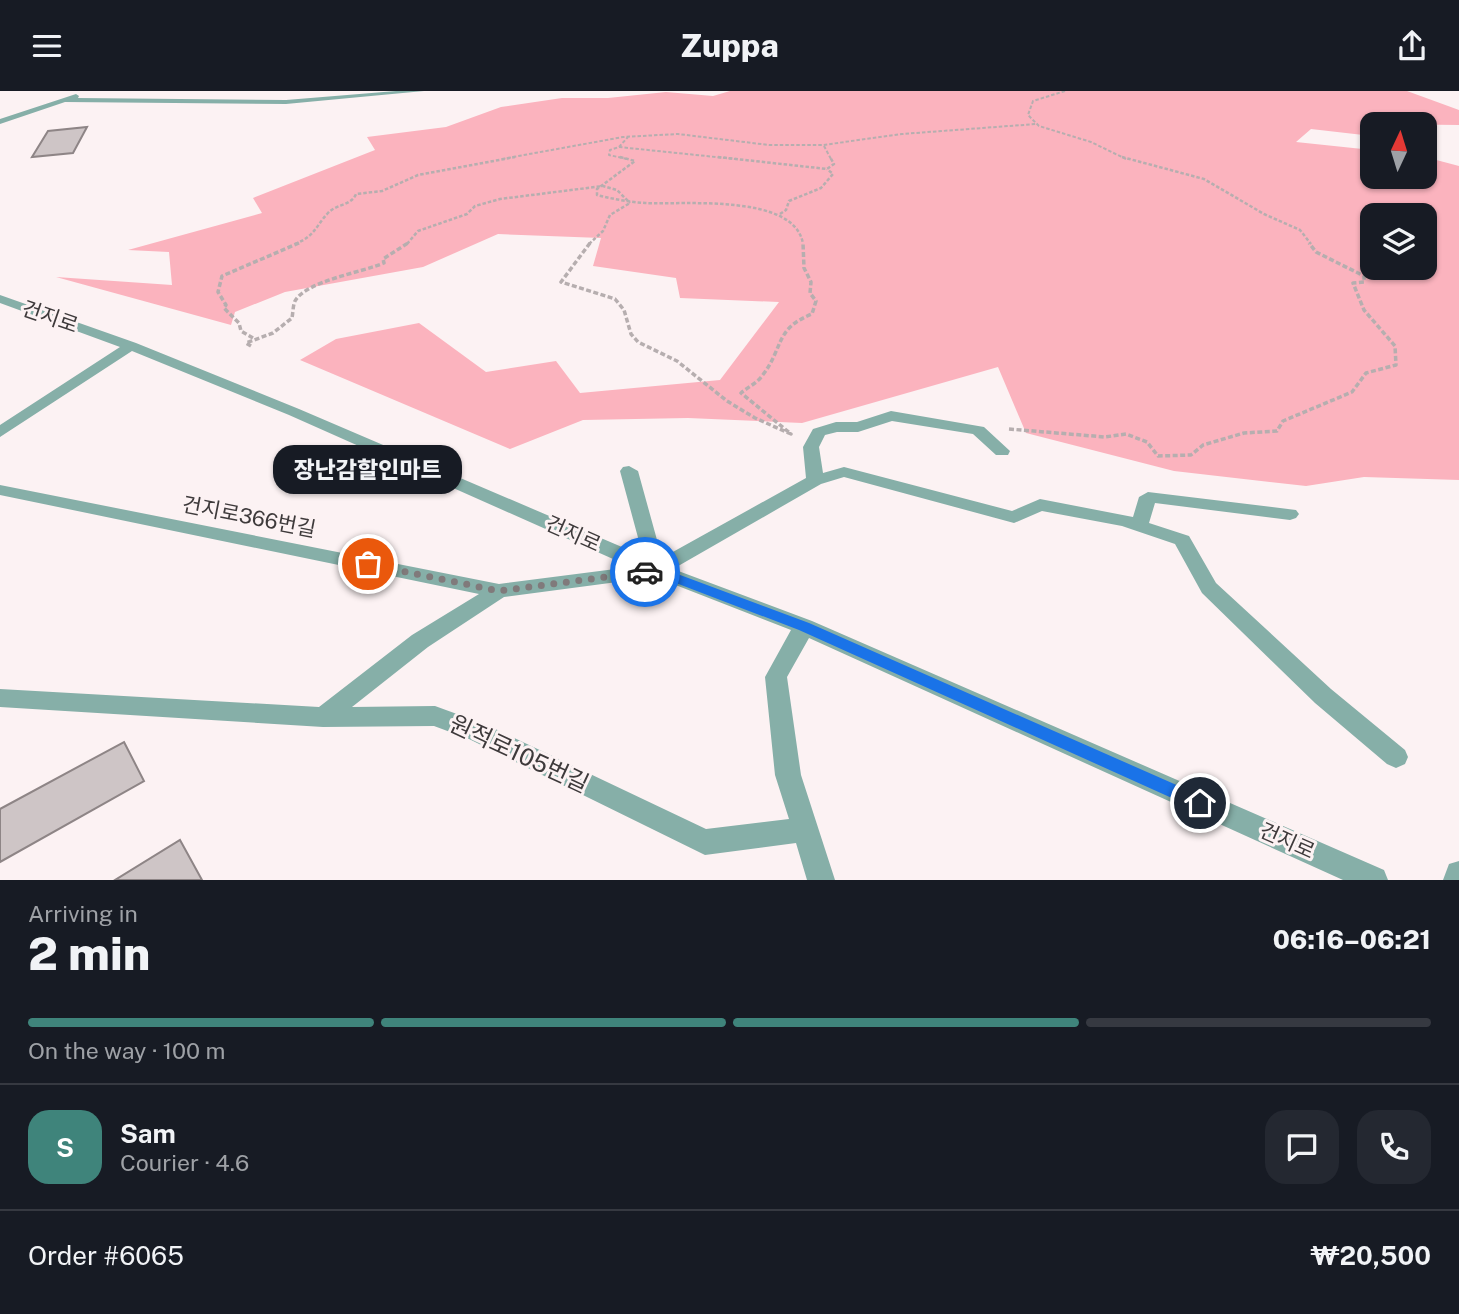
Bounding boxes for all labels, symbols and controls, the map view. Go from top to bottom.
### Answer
icon: menu [28,27,66,65]
text: Zuppa [680,27,779,64]
icon: share [1393,27,1431,65]
north arrow [1360,112,1437,189]
map controls [1360,112,1437,280]
button: layers [1360,203,1437,280]
street label: 건지로 [19,295,82,338]
callout: 장난감할인마트 [274,445,462,494]
text: 장난감할인마트 [293,456,442,483]
street label: 건지로366번길 [180,491,318,542]
street label: 건지로 [542,510,605,557]
pin [338,534,398,594]
courier [610,537,680,607]
icon: bag [349,545,387,583]
icon: car [626,553,664,591]
street label: 원적로105번길 [445,709,593,798]
pin [1170,773,1230,833]
icon: home [1181,784,1219,822]
street label: 건지로 [1256,817,1319,864]
text: Arriving in [28,900,138,927]
text: 06:16–06:21 [1273,924,1431,955]
text: 2 min [28,926,150,980]
text: On the way · 100 m [28,1037,225,1064]
button: chat [1265,1110,1339,1184]
button: phone [1357,1110,1431,1184]
text: Sam [120,1118,176,1149]
text: S [56,1132,74,1163]
text: Courier · 4.6 [120,1149,249,1176]
text: Order #6065 [28,1240,184,1271]
text: ₩20,500 [1310,1240,1431,1271]

